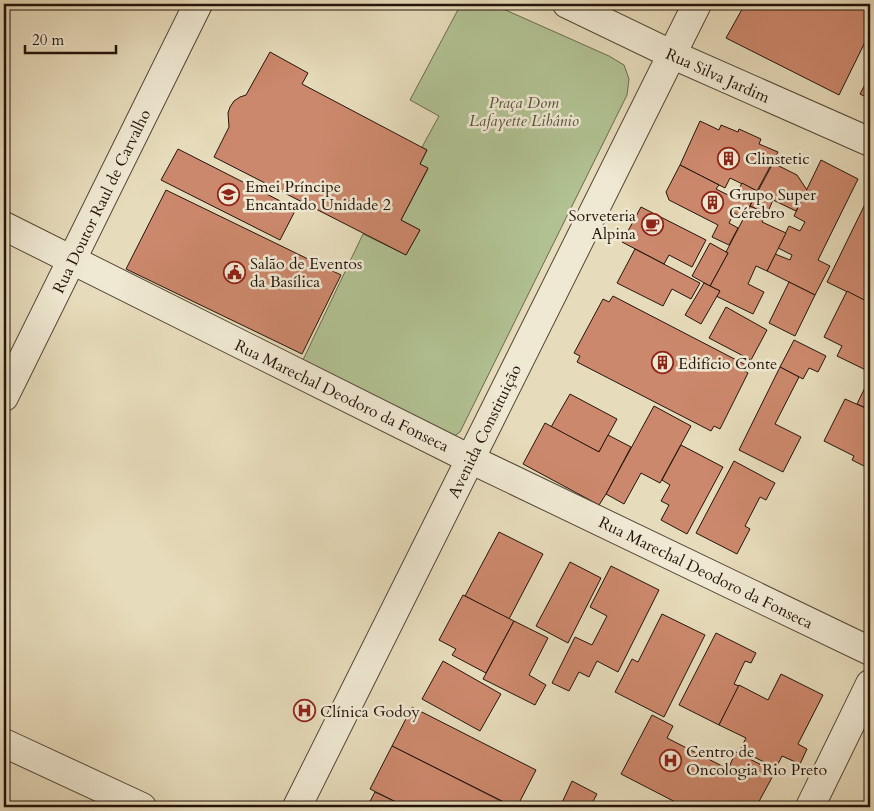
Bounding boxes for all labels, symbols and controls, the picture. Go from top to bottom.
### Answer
scale bar [25,22,116,54]
text: 20 m [32,30,64,50]
street label: Rua Silva Jardim [662,43,774,109]
park label: Praça Dom Lafayette Libânio [469,92,580,132]
street label: Rua Doutor Raul de Carvalho [48,105,156,297]
building icon: Clinstetic [717,146,741,170]
place label: Clinstetic [745,148,809,170]
place label: Emei Príncipe Encantado Unidade 2 [245,176,391,216]
school or university icon: Emei Príncipe Encantado Unidade 2 [217,183,241,207]
place label: Grupo Super Cérebro [729,184,816,224]
building icon: Grupo Super Cérebro [701,191,725,215]
place label: Sorveteria Alpina [569,205,636,245]
cafe icon: Sorveteria Alpina [640,212,664,236]
place label: Salão de Eventos da Basílica [250,253,362,293]
public building icon: Salão de Eventos da Basílica [222,260,246,284]
street label: Rua Marechal Deodoro da Fonseca [231,334,452,458]
building icon: Edifício Conte [650,351,674,375]
place label: Edifício Conte [678,353,777,375]
street label: Avenida Constituição [443,361,527,502]
street label: Rua Marechal Deodoro da Fonseca [595,511,816,635]
hospital icon: Clínica Godoy [292,699,316,723]
place label: Clínica Godoy [320,701,420,723]
place label: Centro de Oncologia Rio Preto [686,741,827,781]
hospital icon: Centro de Oncologia Rio Preto [658,748,682,772]

